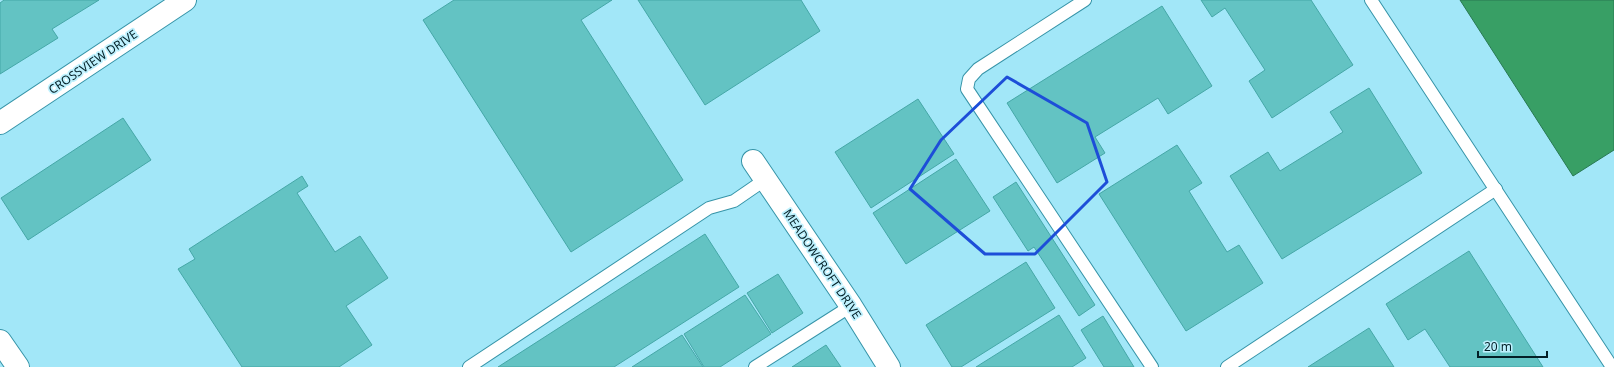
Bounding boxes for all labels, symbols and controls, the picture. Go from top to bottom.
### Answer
street label: CROSSVIEW DRIVE [45,25,141,98]
street label: MEADOWCROFT DRIVE [779,206,865,322]
scale bar [1478,333,1547,359]
text: 20 m [1484,338,1512,355]

